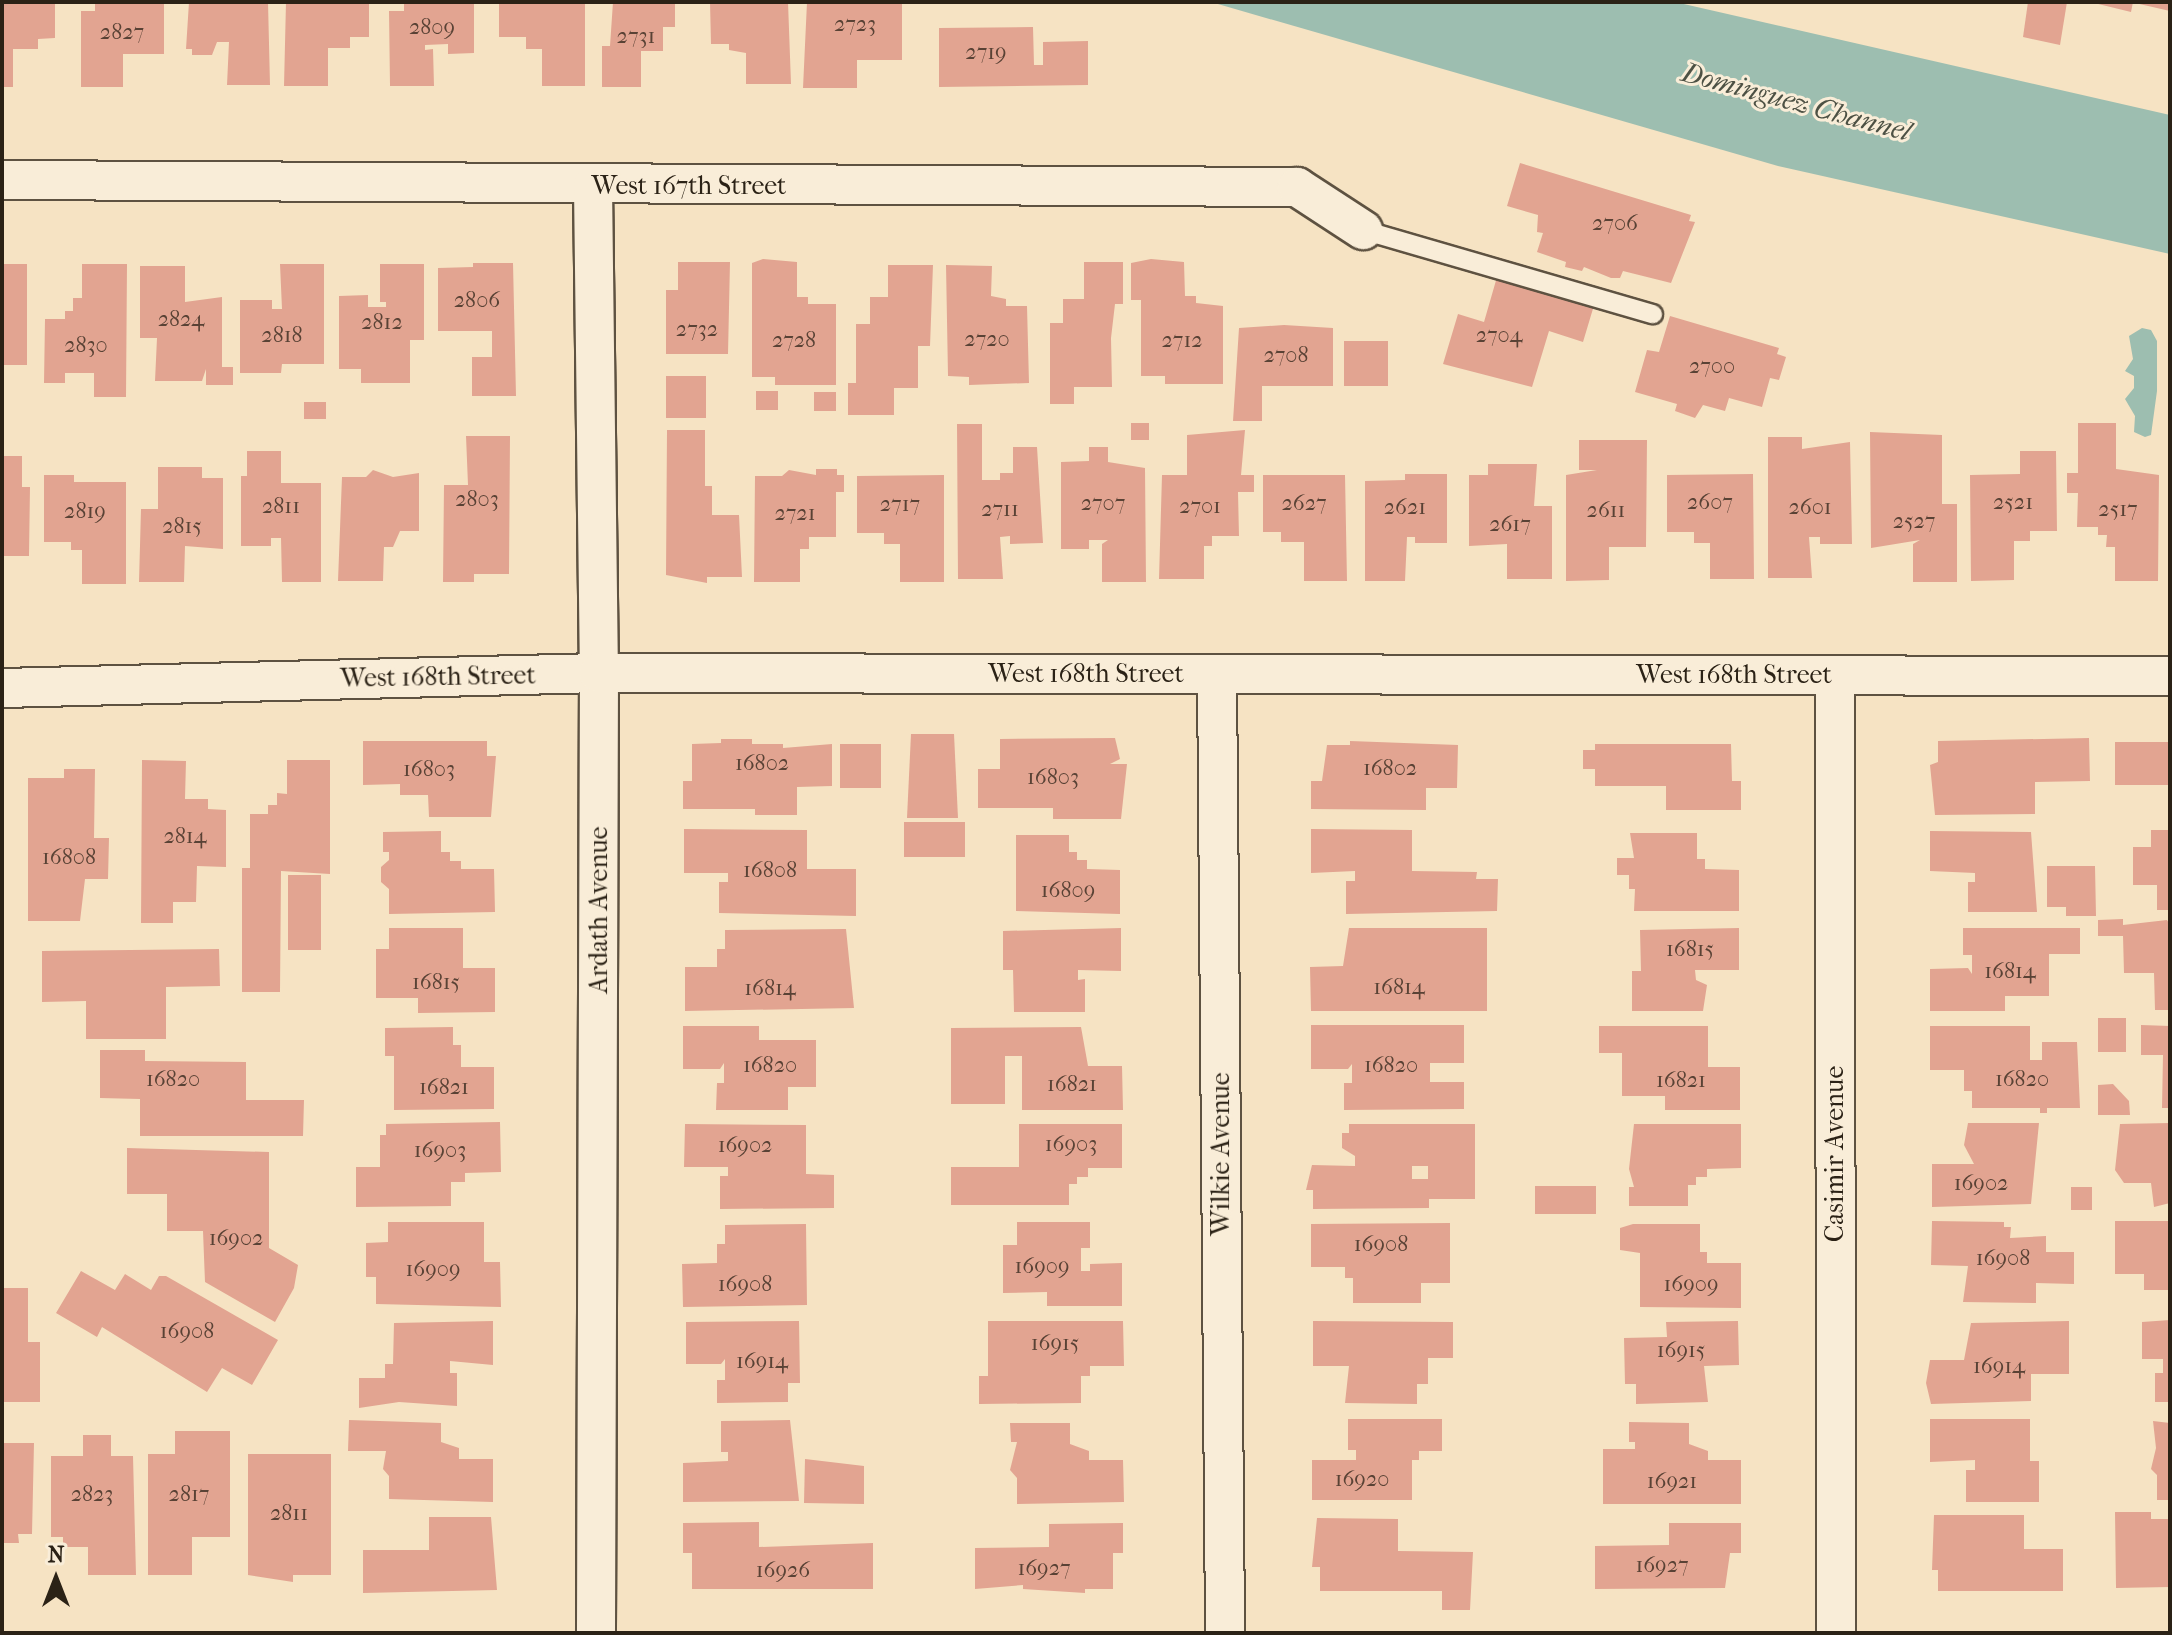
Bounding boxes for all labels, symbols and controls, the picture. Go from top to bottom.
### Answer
house number: 2723 [834,12,876,38]
house number: 2809 [409,15,455,41]
house number: 2827 [100,20,144,46]
house number: 2731 [617,24,655,50]
house number: 2719 [965,40,1007,66]
water label: Dominguez Channel [1678,55,1914,149]
street label: West 167th Street [592,170,786,202]
house number: 2706 [1592,211,1638,237]
house number: 2806 [454,288,500,314]
house number: 2824 [158,307,204,333]
house number: 2812 [361,310,403,336]
house number: 2732 [676,317,718,343]
house number: 2818 [261,323,303,349]
house number: 2704 [1476,323,1522,349]
house number: 2720 [964,327,1010,353]
house number: 2728 [772,328,816,354]
house number: 2712 [1161,328,1203,354]
house number: 2830 [64,333,108,359]
house number: 2708 [1263,343,1309,369]
house number: 2700 [1689,354,1735,380]
house number: 2803 [455,487,499,513]
house number: 2607 [1687,490,1733,516]
house number: 2521 [1993,490,2033,516]
house number: 2707 [1081,491,1125,517]
house number: 2627 [1281,491,1327,517]
house number: 2717 [880,492,920,518]
house number: 2811 [262,494,300,520]
house number: 2701 [1179,494,1221,520]
house number: 2621 [1384,495,1426,521]
house number: 2601 [1788,495,1832,521]
house number: 2711 [981,497,1019,523]
house number: 2517 [2098,497,2138,523]
house number: 2611 [1587,498,1625,524]
house number: 2819 [64,499,106,525]
house number: 2721 [774,501,816,527]
house number: 2527 [1893,509,1935,535]
house number: 2617 [1489,512,1531,538]
house number: 2815 [162,514,202,540]
street label: West 168th Street [988,658,1184,690]
street label: West 168th Street [1636,659,1832,691]
street label: West 168th Street [340,660,536,694]
house number: 16802 [735,751,789,777]
house number: 16802 [1363,756,1417,782]
house number: 16803 [403,757,455,783]
house number: 16803 [1027,765,1079,791]
house number: 2814 [163,824,207,850]
street label: Ardath Avenue [583,826,615,994]
house number: 16808 [42,845,96,871]
house number: 16808 [743,858,797,884]
house number: 16809 [1041,878,1095,904]
house number: 16815 [1666,937,1714,963]
house number: 16814 [1984,959,2036,985]
house number: 16815 [412,970,460,996]
house number: 16814 [1373,975,1425,1001]
house number: 16814 [744,976,796,1002]
house number: 16820 [743,1053,797,1079]
house number: 16820 [1364,1053,1418,1079]
street label: Casimir Avenue [1819,1066,1851,1242]
house number: 16820 [146,1067,200,1093]
house number: 16820 [1995,1067,2049,1093]
house number: 16821 [1656,1068,1706,1094]
house number: 16821 [1047,1072,1097,1098]
street label: Wilkie Avenue [1205,1072,1237,1236]
house number: 16821 [419,1075,469,1101]
house number: 16903 [1045,1132,1097,1158]
house number: 16902 [718,1133,772,1159]
house number: 16903 [414,1138,466,1164]
house number: 16902 [1954,1171,2008,1197]
house number: 16902 [209,1226,263,1252]
house number: 16908 [1354,1232,1408,1258]
house number: 16908 [1976,1246,2030,1272]
house number: 16909 [1015,1254,1069,1280]
house number: 16909 [406,1257,460,1283]
house number: 16908 [718,1272,772,1298]
house number: 16909 [1664,1272,1718,1298]
house number: 16908 [160,1319,214,1345]
house number: 16915 [1031,1331,1079,1357]
house number: 16915 [1657,1338,1705,1364]
house number: 16914 [736,1349,788,1375]
house number: 16914 [1973,1354,2025,1380]
house number: 16920 [1335,1467,1389,1493]
house number: 16921 [1647,1469,1697,1495]
house number: 2823 [71,1482,113,1508]
house number: 2817 [169,1482,209,1508]
house number: 2811 [270,1501,308,1527]
north arrow [16,1539,96,1619]
text: N [48,1542,64,1568]
house number: 16927 [1635,1553,1689,1579]
house number: 16927 [1017,1556,1071,1582]
house number: 16926 [756,1558,810,1584]

